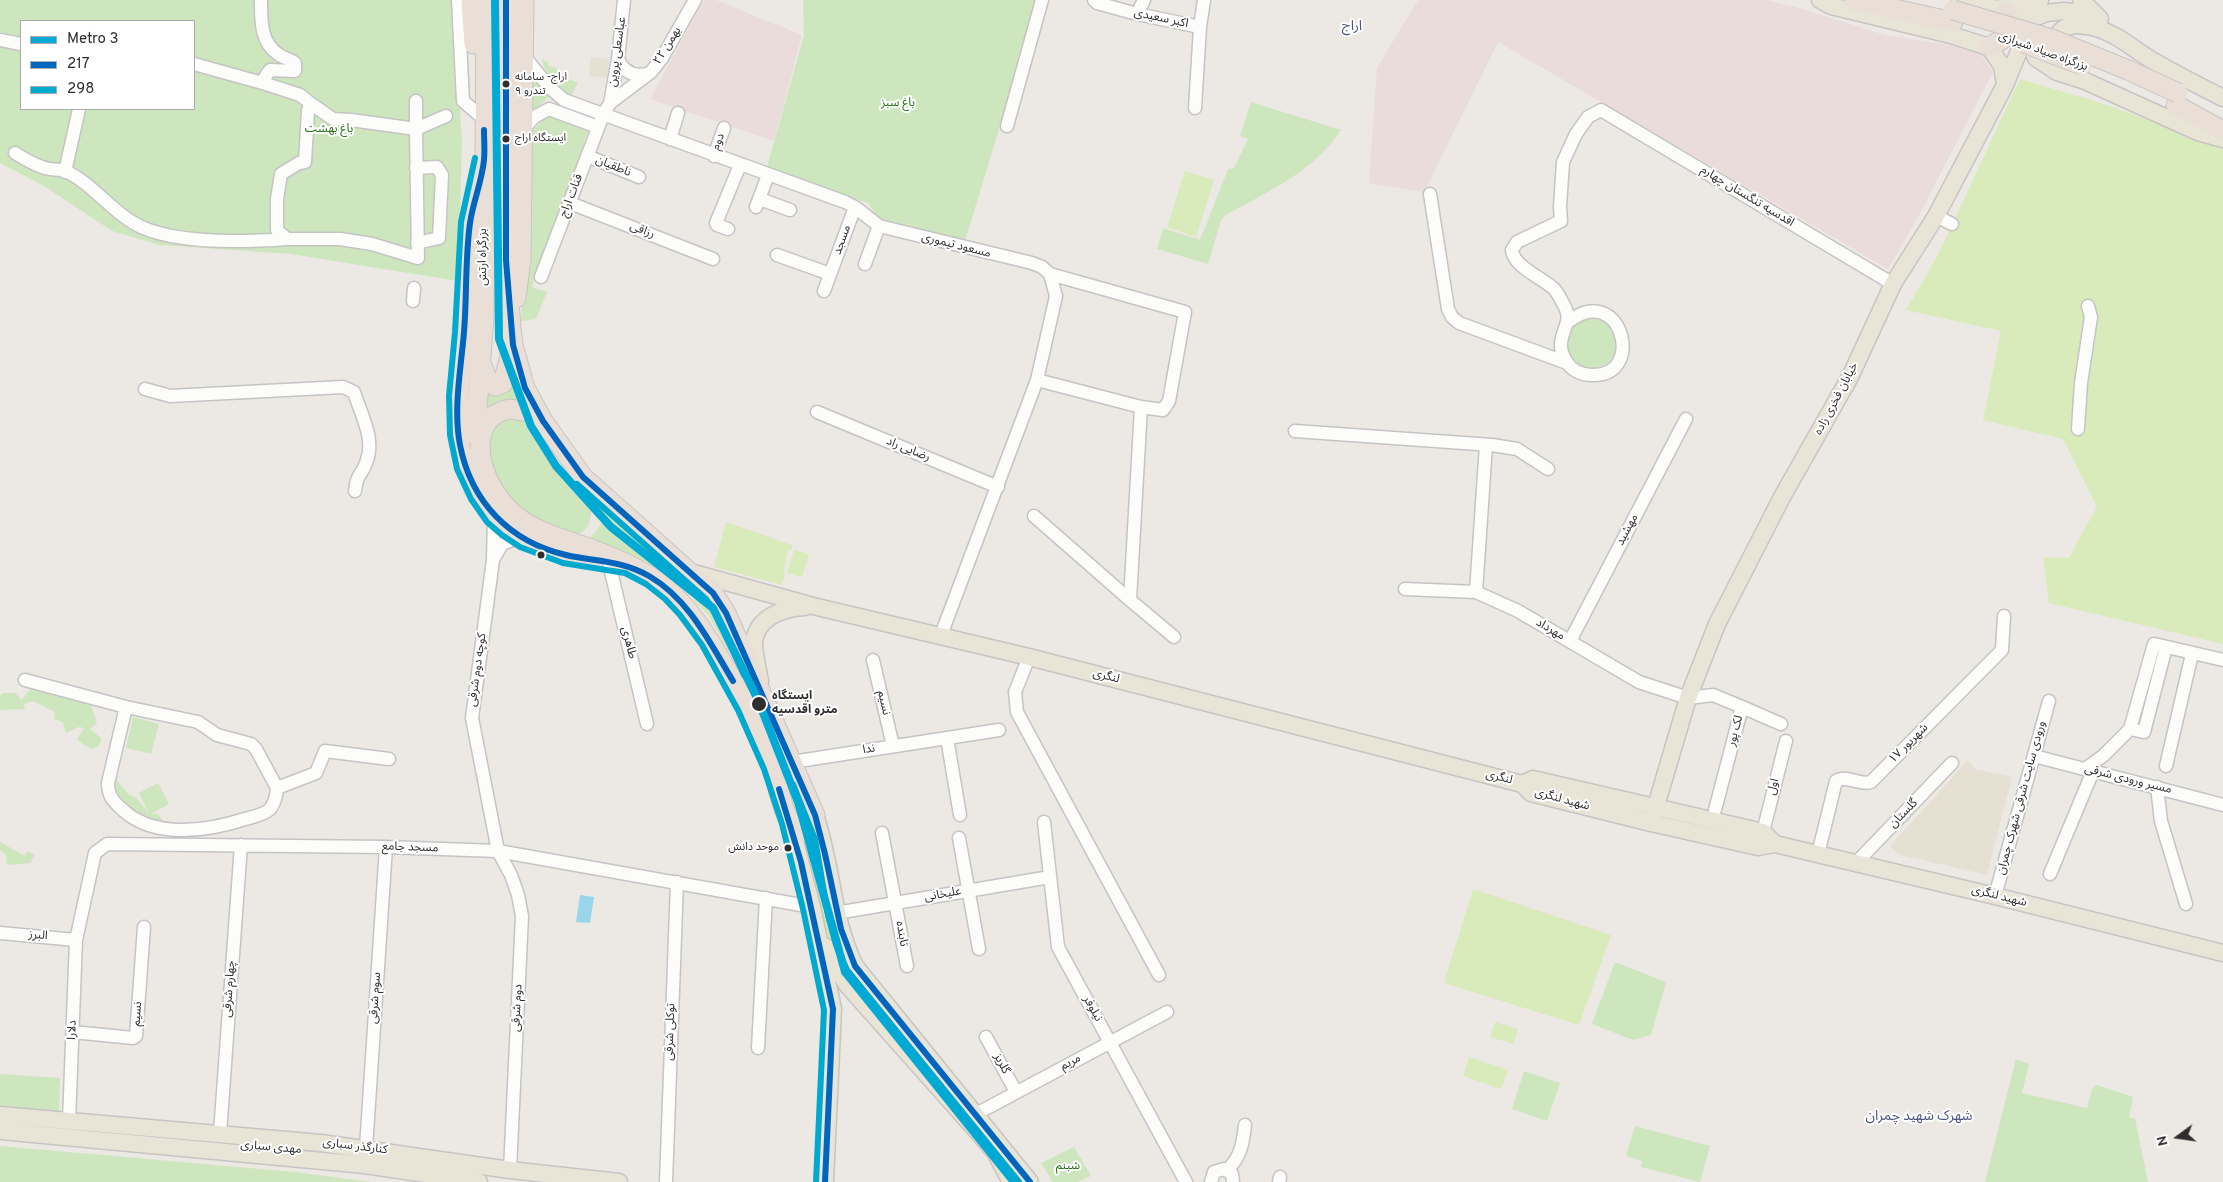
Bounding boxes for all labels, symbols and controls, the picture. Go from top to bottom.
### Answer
street label: اکبر سعیدی [1133,6,1189,32]
street label: عباسعلی پروین [606,16,630,88]
district label: اراج [1342,19,1362,35]
legend [20,20,195,110]
street label: ۲۲ بهمن [651,25,685,67]
street label: بزرگراه صیاد شیرازی [1996,29,2090,75]
text: Metro 3 [67,30,118,49]
text: 217 [67,55,90,74]
place label: اراج- سامانه ۹ تندرو [515,71,567,97]
marker: اراج- سامانه ۹ تندرو [501,79,511,89]
text: 298 [67,80,94,99]
park label: باغ سبز [881,97,915,111]
park label: باغ بهشت [305,123,353,137]
place label: ایستگاه اراج [515,132,566,146]
street label: دوم [709,132,729,152]
marker: ایستگاه اراج [501,134,511,144]
street label: ناطقیان [593,153,633,181]
street label: اقدسیه تنگستان چهارم [1698,163,1796,231]
street label: قنات اراج [557,172,587,220]
street label: رزاقی [627,220,657,242]
street label: مسجد [831,223,855,257]
street label: بزرگراه ارتش [477,228,491,286]
street label: مسعود تیموری [920,230,992,262]
street label: خیابان فخری زاده [1812,360,1862,438]
street label: رضایی راد [884,435,932,465]
street label: مهشید [1614,512,1642,548]
unlabelled marker [536,550,546,560]
street label: مهرداد [1533,616,1567,644]
street label: طاهری [617,626,639,660]
street label: کوچه دوم شرقی [466,632,490,708]
street label: لنگری [1091,667,1121,687]
street label: نسیم [873,689,893,717]
place label: ایستگاه مترو اقدسیه [772,690,837,718]
marker: ایستگاه مترو اقدسیه [750,695,768,713]
street label: لک پور [1725,714,1747,748]
street label: ورودی سایت شرقی شهرک چمران [1995,720,2049,876]
street label: ۱۷ شهریور [1886,721,1932,767]
street label: ندا [862,742,876,758]
street label: مسیر ورودی شرقی [2083,762,2173,798]
street label: لنگری [1484,768,1514,788]
street label: اول [1765,777,1783,797]
street label: شهید لنگری [1533,786,1591,814]
street label: گلستان [1887,796,1921,832]
street label: مسجد جامع [381,840,439,856]
place label: موحد دانش [728,841,779,855]
marker: موحد دانش [783,843,793,853]
street label: شهید لنگری [1970,883,2028,911]
street label: علیخانی [923,885,963,905]
street label: تابنده [892,920,910,948]
street label: البرز [28,928,48,944]
street label: چهارم شرقی [221,960,239,1018]
street label: سوم شرقی [367,972,385,1024]
street label: دوم شرقی [510,984,526,1032]
street label: نیلوفر [1079,994,1105,1024]
street label: نسیم [130,1001,146,1027]
street label: توکلی شرقی [663,1003,679,1061]
street label: دلارا [65,1020,81,1040]
street label: گلریز [990,1051,1012,1077]
street label: مریم [1058,1052,1084,1074]
district label: شهرک شهید چمران [1865,1109,1973,1125]
north arrow [2153,1112,2203,1162]
text: N [2153,1134,2172,1148]
street label: کنارگذر سباری [322,1136,388,1158]
street label: مهدی سباری [240,1138,302,1158]
park label: شبنم [1056,1160,1080,1174]

